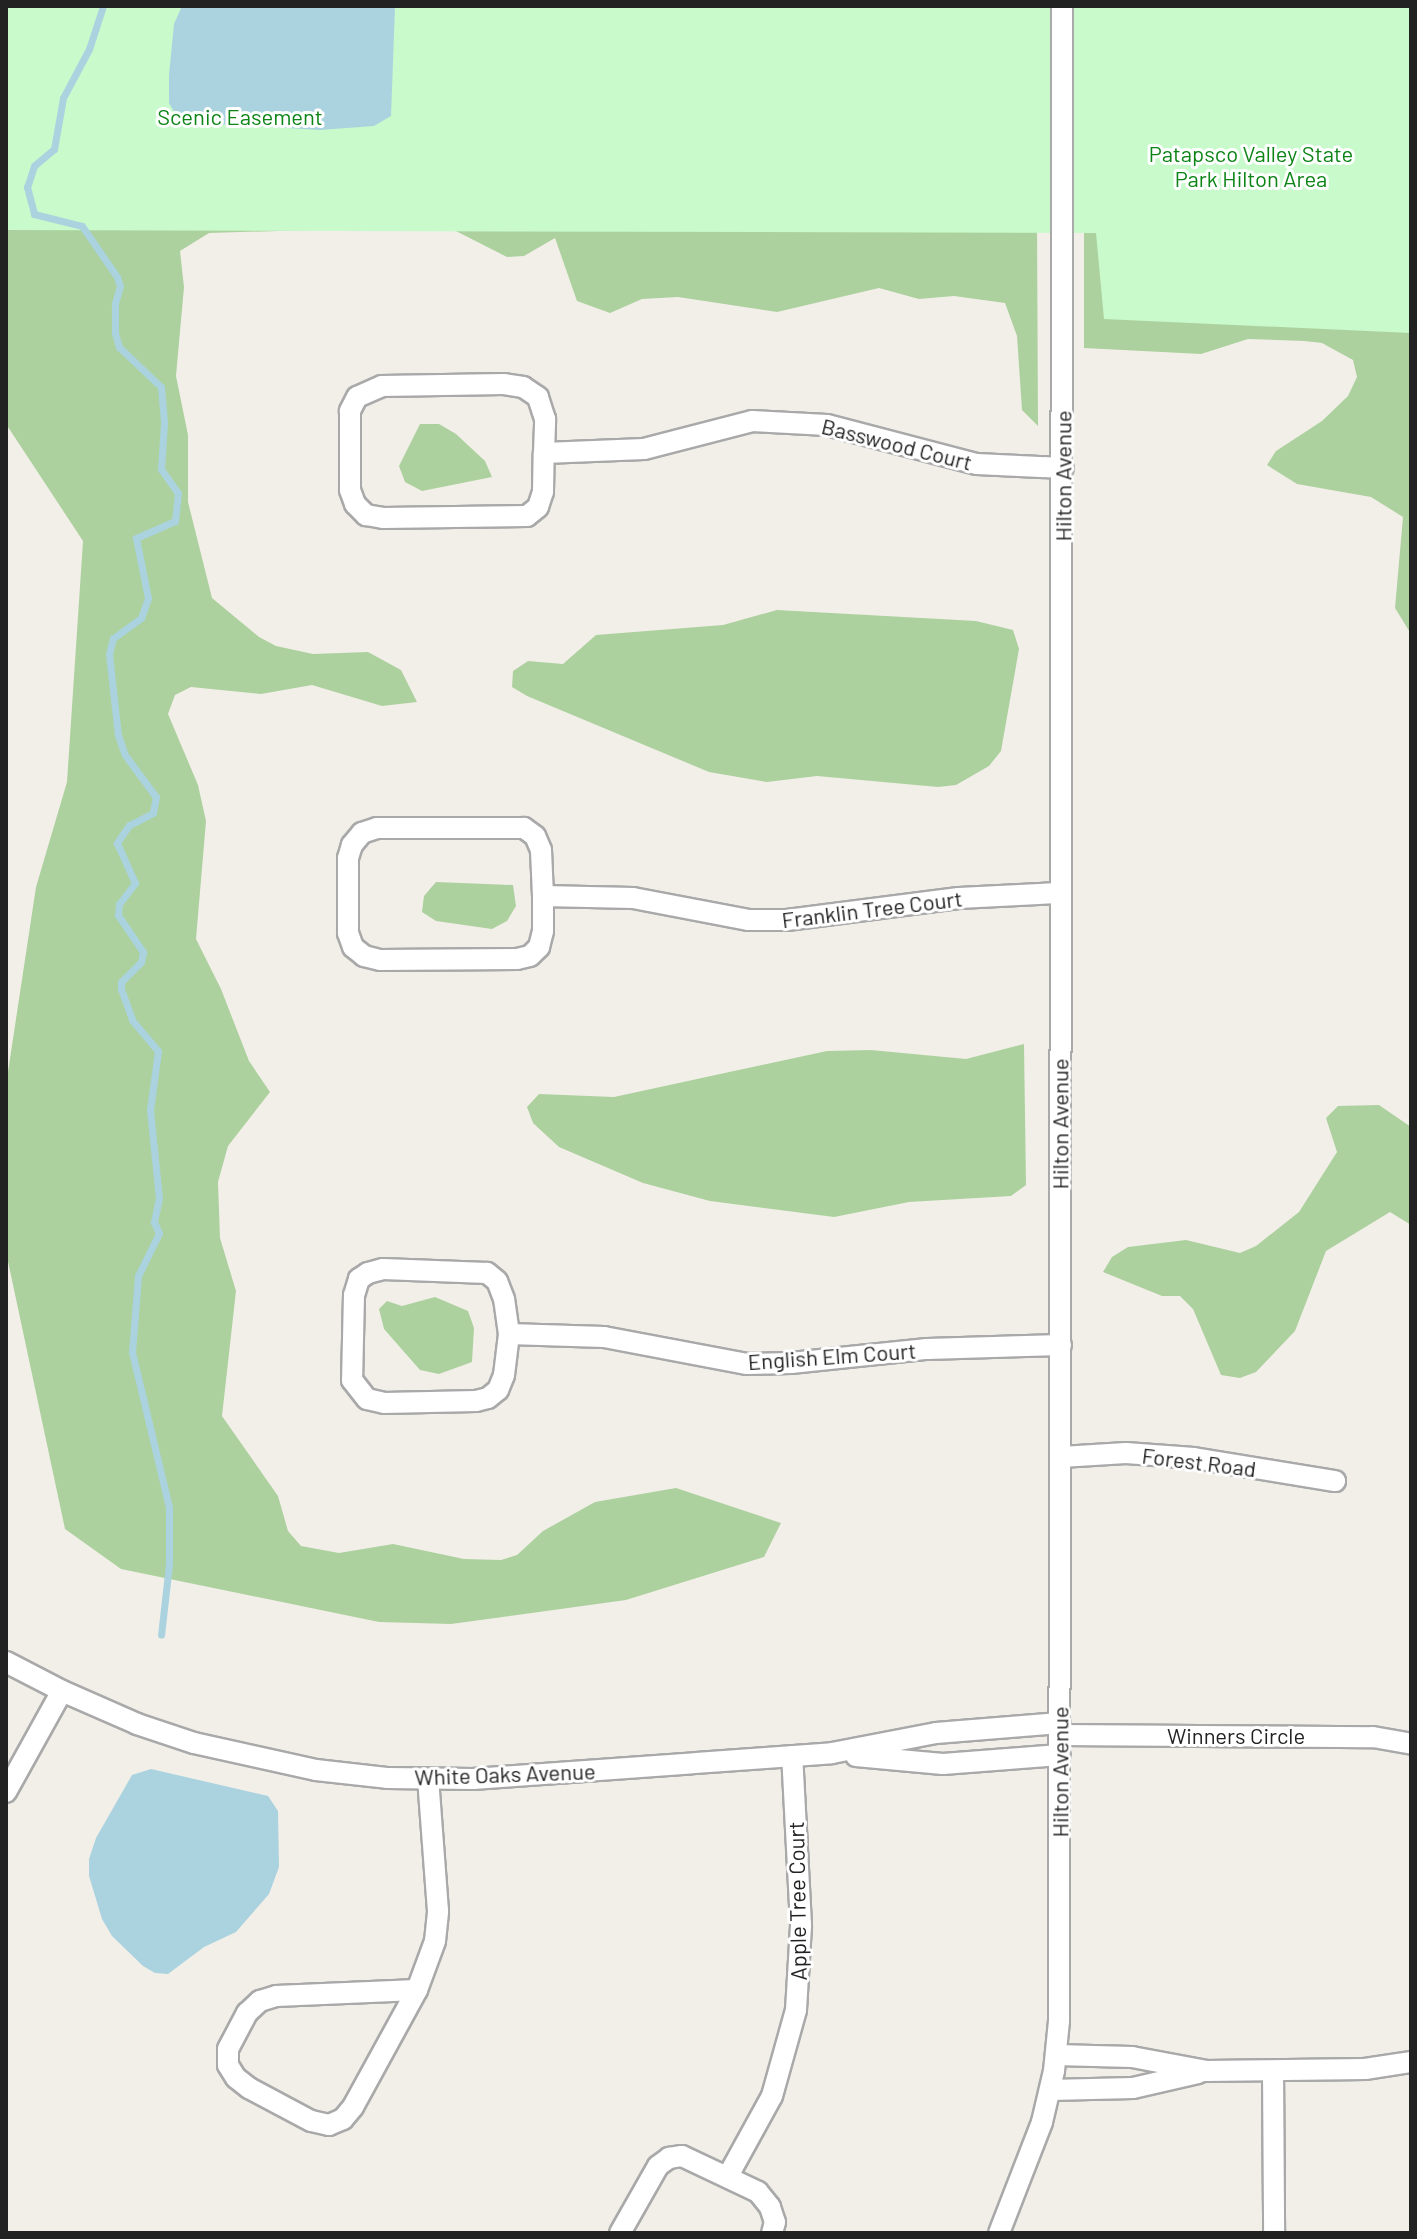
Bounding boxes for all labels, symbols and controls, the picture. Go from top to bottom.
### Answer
park label: Scenic Easement [157,104,323,130]
park label: Patapsco Valley State Park Hilton Area [1149,140,1353,192]
street label: Hilton Avenue [1050,411,1076,541]
street label: Basswood Court [819,413,975,475]
street label: Franklin Tree Court [780,885,964,933]
street label: Hilton Avenue [1047,1059,1073,1189]
street label: English Elm Court [747,1337,917,1375]
street label: Forest Road [1140,1442,1258,1482]
street label: Hilton Avenue [1047,1707,1073,1837]
street label: Winners Circle [1167,1723,1305,1749]
street label: White Oaks Avenue [414,1758,596,1790]
street label: Apple Tree Court [782,1821,812,1981]

